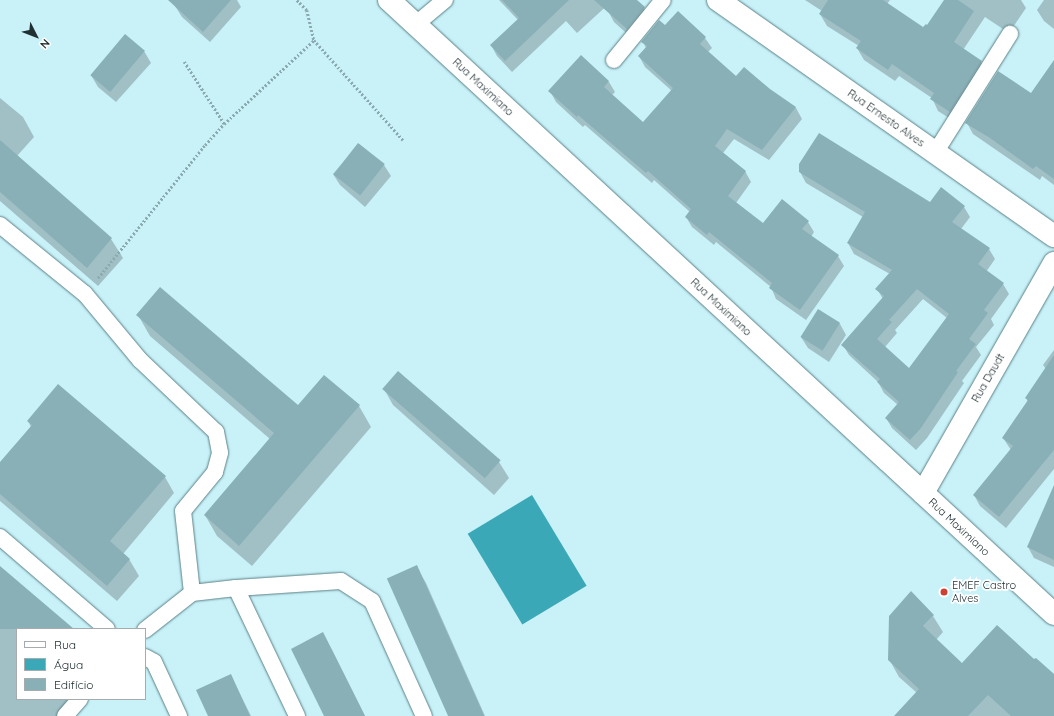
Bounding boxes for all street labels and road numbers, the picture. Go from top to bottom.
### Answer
street label: Rua Maximiano [450,55,516,119]
street label: Rua Ernesto Alves [845,86,927,150]
street label: Rua Maximiano [688,275,754,339]
street label: Rua Daudt [969,351,1007,405]
street label: Rua Maximiano [926,495,992,559]

